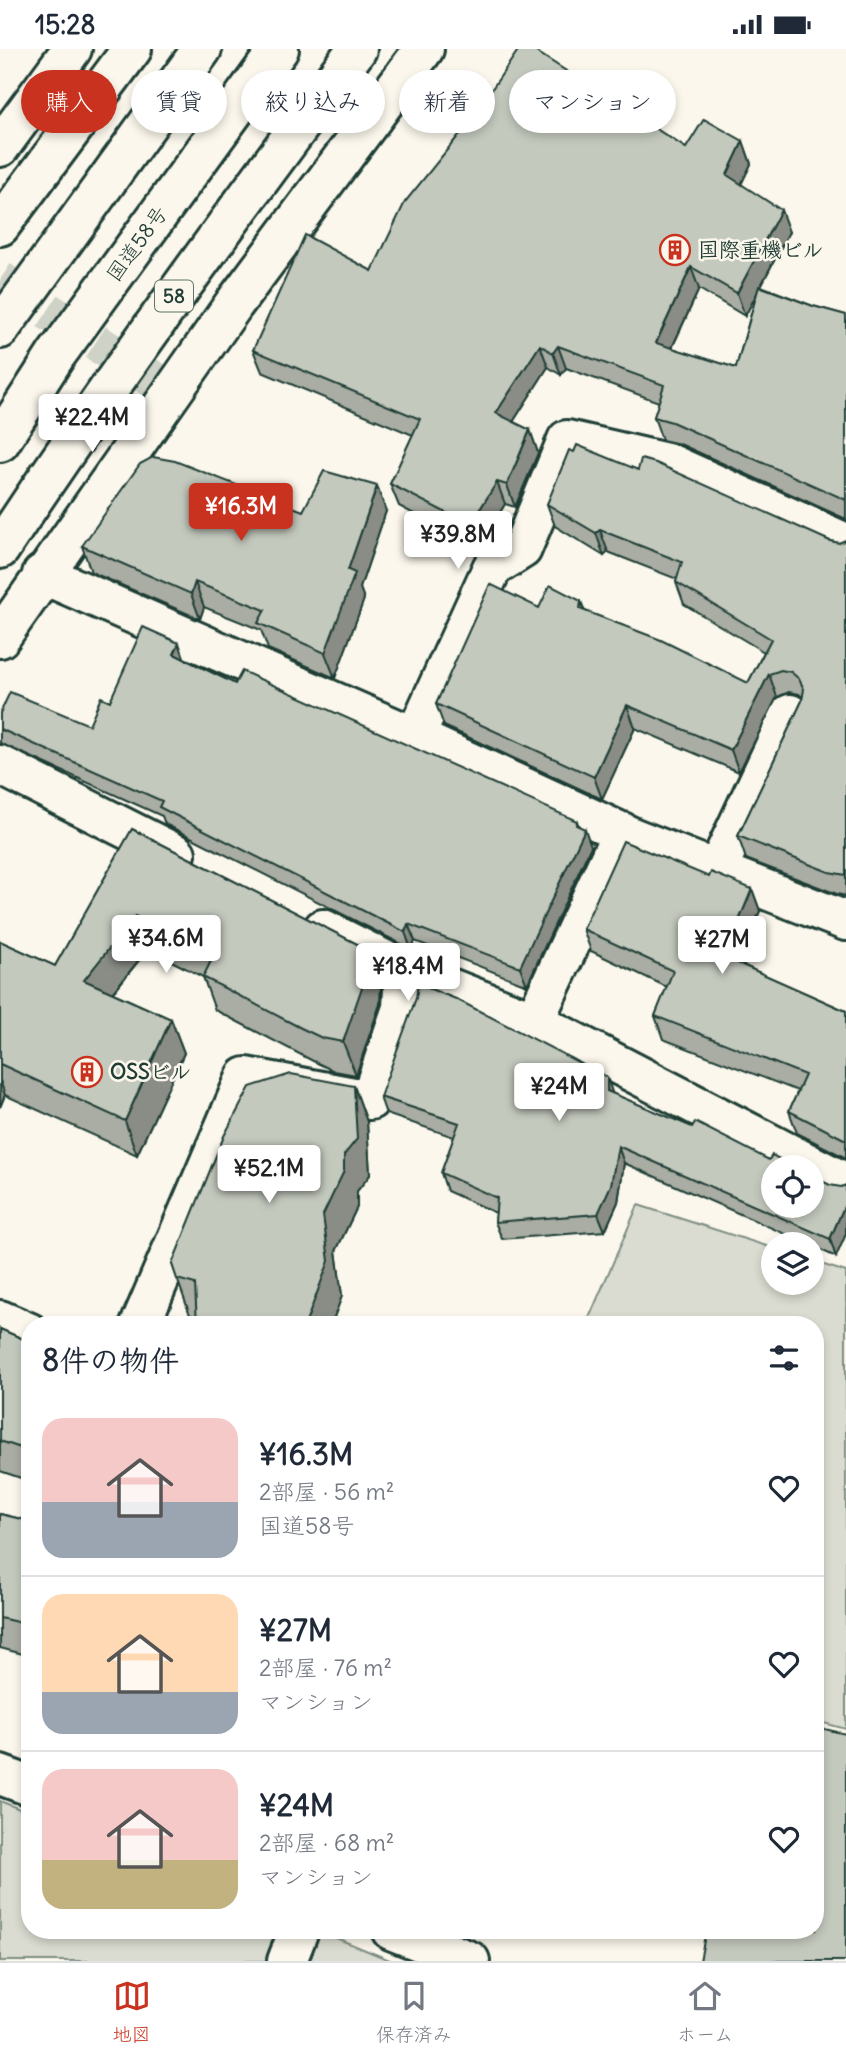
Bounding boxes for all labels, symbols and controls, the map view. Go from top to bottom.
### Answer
text: 15:28 [35,8,95,41]
chip: 購入 [21,70,117,133]
chip: 賃貸 [131,70,227,133]
chip: 絞り込み [241,70,385,133]
chip: 新着 [399,70,495,133]
chip: マンション [509,70,676,133]
street label: 国道58号 [100,201,173,287]
building icon: 国際重機ビル [658,233,692,267]
place label: 国際重機ビル [698,236,824,263]
road number: 58 [155,281,193,311]
pin: ¥22.4M [35,395,149,454]
text: ¥22.4M [55,402,129,431]
pin: ¥16.3M [184,483,298,543]
text: ¥16.3M [205,491,277,520]
pin: ¥39.8M [401,511,515,571]
text: ¥39.8M [420,519,496,548]
pin: ¥34.6M [109,915,223,975]
pin: ¥27M [681,916,763,976]
text: ¥34.6M [128,923,204,952]
text: ¥27M [694,924,750,953]
pin: ¥18.4M [351,943,465,1003]
text: ¥18.4M [372,951,444,980]
building icon: OSSビル [70,1055,104,1089]
place label: OSSビル [110,1058,191,1085]
pin: ¥24M [518,1063,600,1123]
text: ¥24M [530,1071,588,1100]
pin: ¥52.1M [212,1145,326,1205]
text: ¥52.1M [234,1153,304,1182]
map controls [761,1155,824,1295]
button: locate [761,1155,824,1218]
button: layers [761,1232,824,1295]
icon: filters [765,1339,803,1377]
text: 8件の物件 [42,1341,179,1379]
text: ¥16.3M [259,1435,353,1473]
icon: home [98,1446,182,1530]
icon: heart [765,1469,803,1507]
text: 2部屋 · 56 m² [259,1477,394,1506]
text: 国道58号 [259,1511,354,1540]
text: ¥27M [259,1611,332,1649]
icon: home [98,1622,182,1706]
icon: heart [765,1645,803,1683]
text: 2部屋 · 76 m² [259,1653,392,1682]
text: マンション [259,1687,373,1716]
text: ¥24M [259,1786,334,1824]
icon: home [98,1797,182,1881]
icon: heart [765,1820,803,1858]
text: 2部屋 · 68 m² [259,1828,394,1857]
text: マンション [259,1862,373,1891]
tab: 地図 [113,1977,151,2046]
tab: 保存済み [376,1977,452,2046]
tab: ホーム [677,1977,733,2046]

